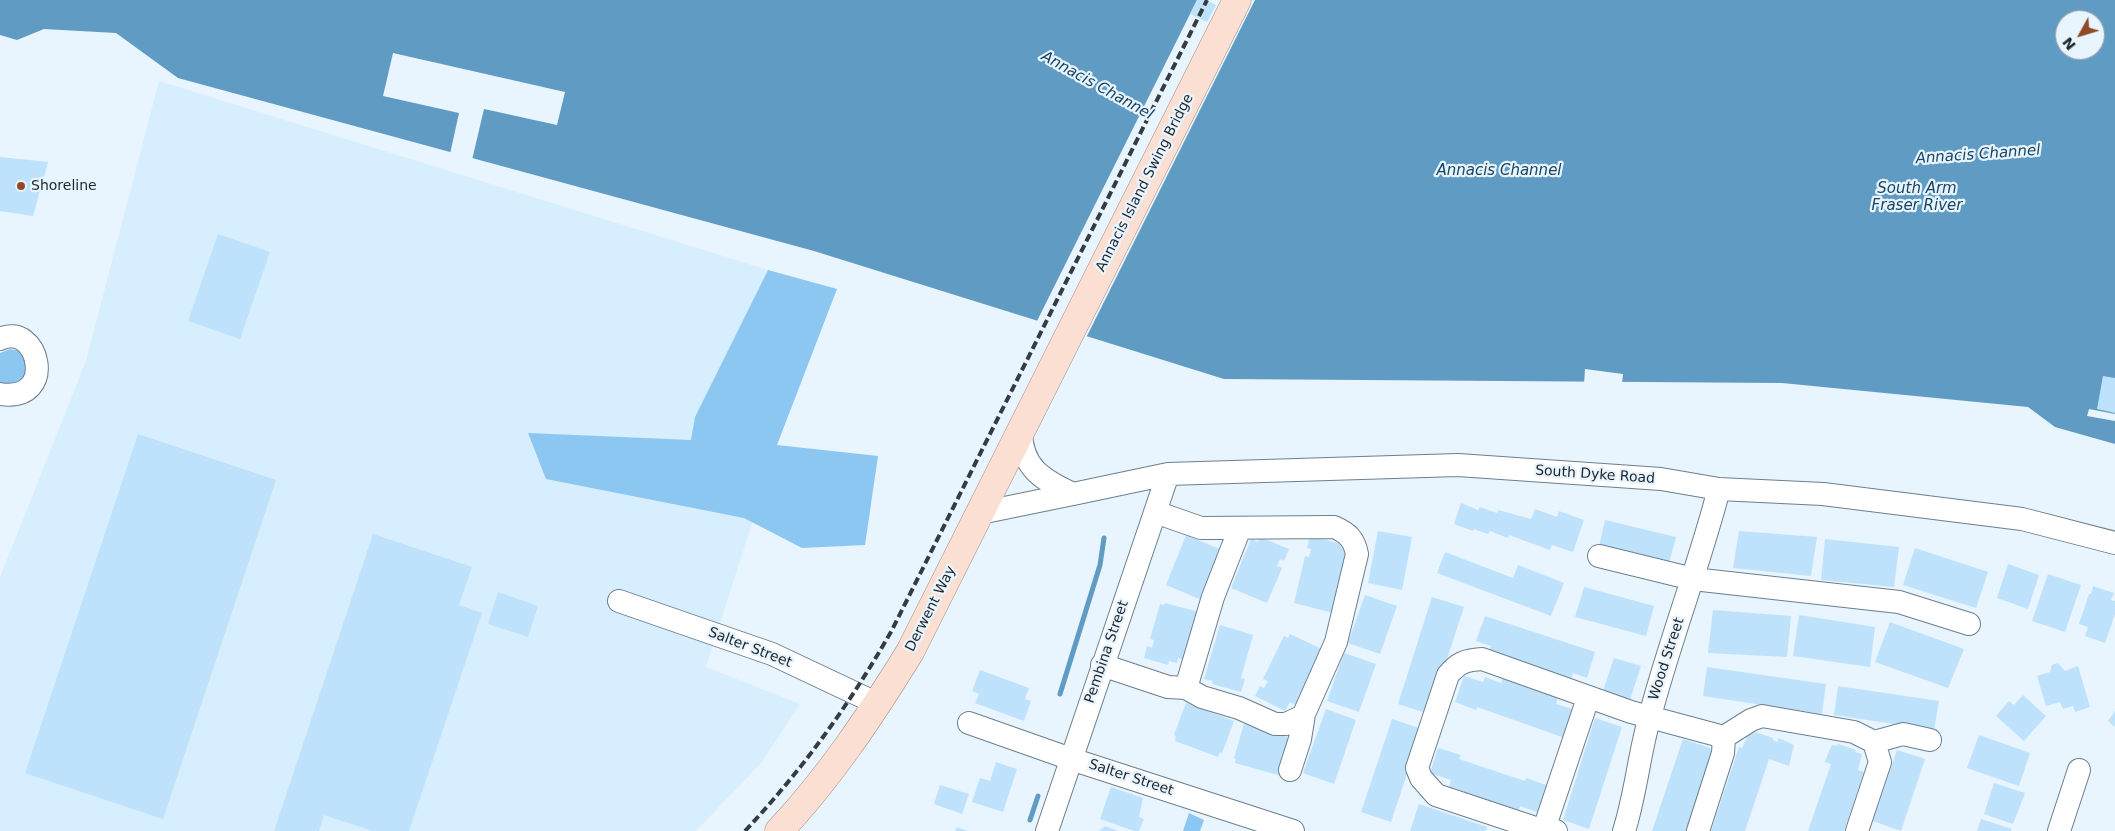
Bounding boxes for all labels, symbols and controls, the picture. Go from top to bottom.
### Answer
north arrow [2055,10,2105,60]
text: N [2059,34,2079,53]
water label: Annacis Channel [1038,48,1156,124]
street label: Annacis Island Swing Bridge [1093,91,1197,275]
water label: Annacis Channel [1915,142,2041,168]
water label: Annacis Channel [1436,162,1562,180]
place label: Shoreline [31,178,97,194]
marker: Shoreline [15,180,27,192]
water label: South Arm Fraser River [1872,180,1962,215]
street label: South Dyke Road [1535,462,1655,488]
street label: Derwent Way [902,563,960,655]
street label: Pembina Street [1082,598,1132,706]
street label: Wood Street [1646,615,1688,703]
street label: Salter Street [706,624,794,672]
street label: Salter Street [1086,756,1176,800]

